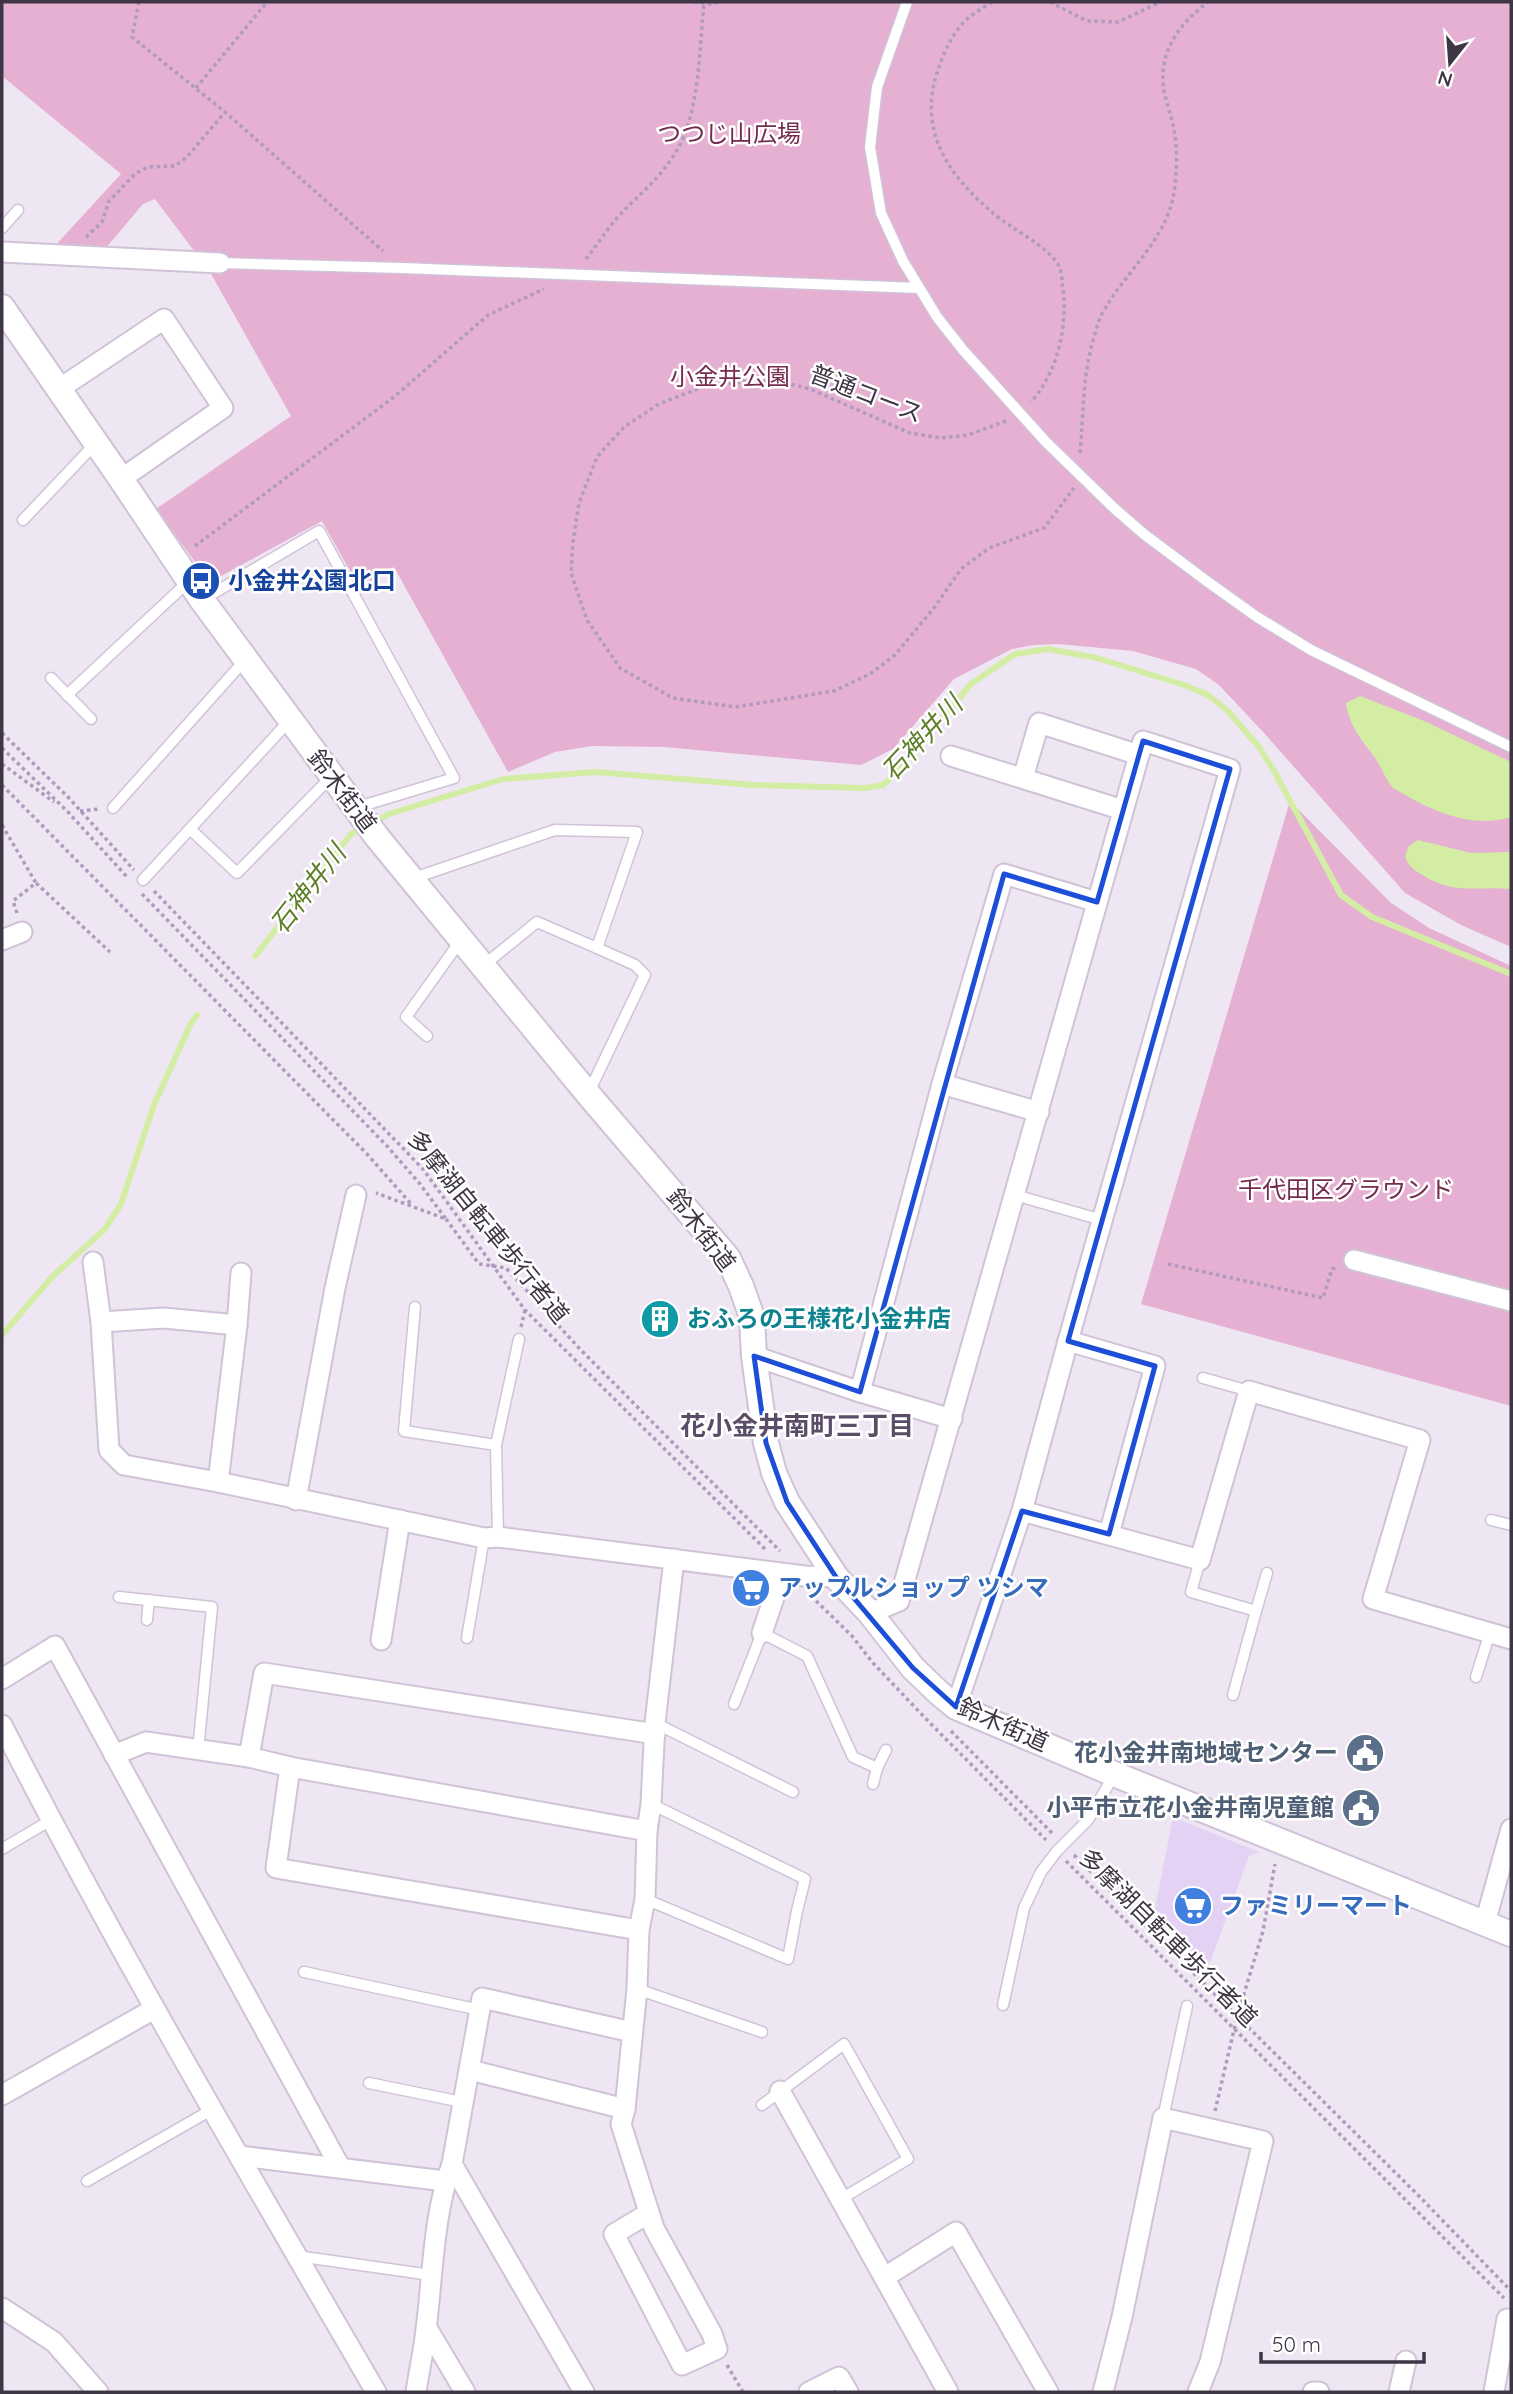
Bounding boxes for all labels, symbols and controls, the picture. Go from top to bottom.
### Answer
north arrow [1415,28,1485,98]
text: N [1435,66,1455,93]
park label: つつじ山広場 [657,118,801,148]
street label: 普通コース [806,358,927,428]
park label: 小金井公園 [670,361,790,391]
bus stop icon: 小金井公園北口 [180,560,222,602]
place label: 小金井公園北口 [228,565,396,595]
water label: 石神井川 [874,686,971,787]
street label: 鈴木街道 [302,743,384,838]
water label: 石神井川 [263,835,354,940]
street label: 多摩湖自転車歩行者道 [402,1124,576,1329]
park label: 千代田区グラウンド [1238,1174,1454,1204]
street label: 鈴木街道 [661,1182,743,1277]
building icon: おふろの王様花小金井店 [639,1298,681,1340]
place label: おふろの王様花小金井店 [687,1303,951,1333]
district label: 花小金井南町三丁目 [680,1409,914,1442]
supermarket icon: アップルショップ ツシマ [730,1567,772,1609]
place label: アップルショップ ツシマ [778,1572,1049,1602]
street label: 鈴木街道 [953,1691,1053,1757]
public building icon: 花小金井南地域センター [1344,1732,1386,1774]
place label: 花小金井南地域センター [1074,1737,1338,1767]
public building icon: 小平市立花小金井南児童館 [1340,1787,1382,1829]
place label: 小平市立花小金井南児童館 [1046,1792,1334,1822]
street label: 多摩湖自転車歩行者道 [1073,1842,1264,2033]
supermarket icon: ファミリーマート [1172,1885,1214,1927]
place label: ファミリーマート [1220,1890,1412,1920]
scale bar [1261,2320,1424,2364]
text: 50 m [1272,2331,1321,2357]

